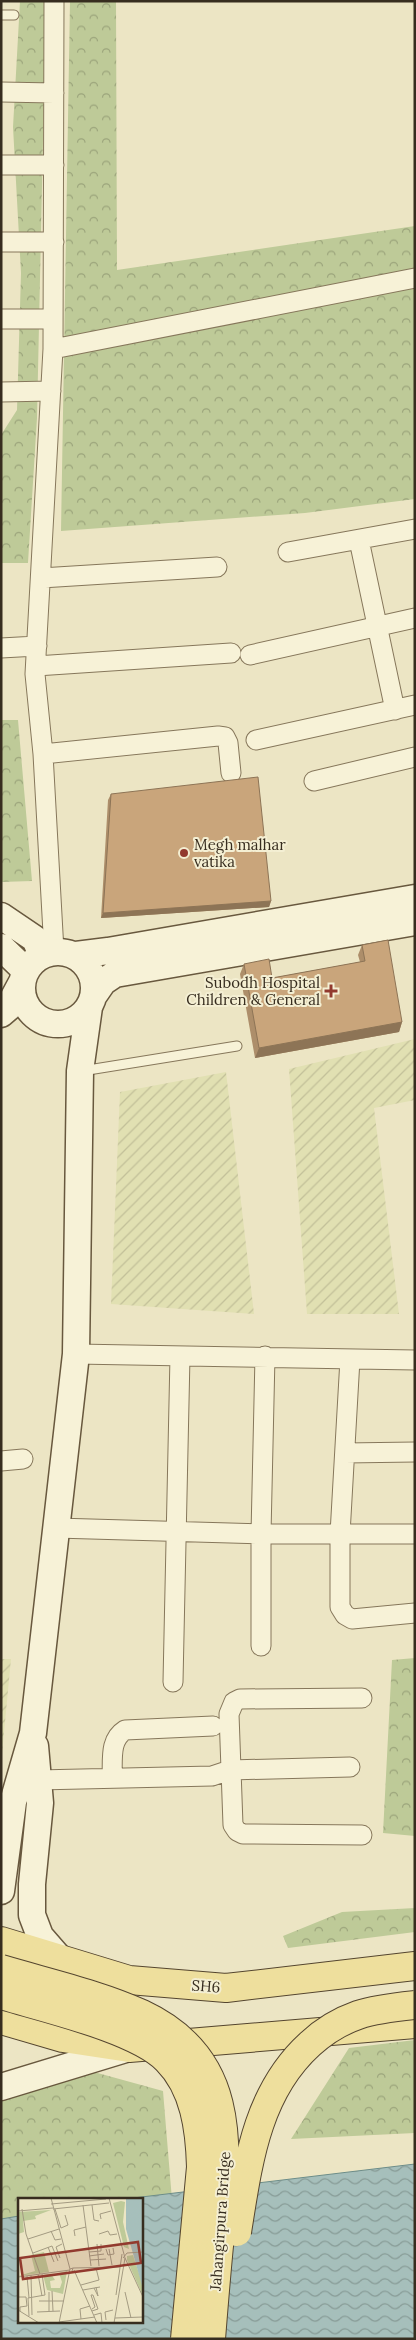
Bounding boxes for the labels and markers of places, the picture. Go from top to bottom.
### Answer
place label: Megh malhar vatika [194,835,286,871]
marker: Megh malhar vatika [178,847,190,859]
place label: Subodh Hospital Children & General [186,973,320,1009]
marker: Subodh Hospital Children & General [324,984,338,998]

